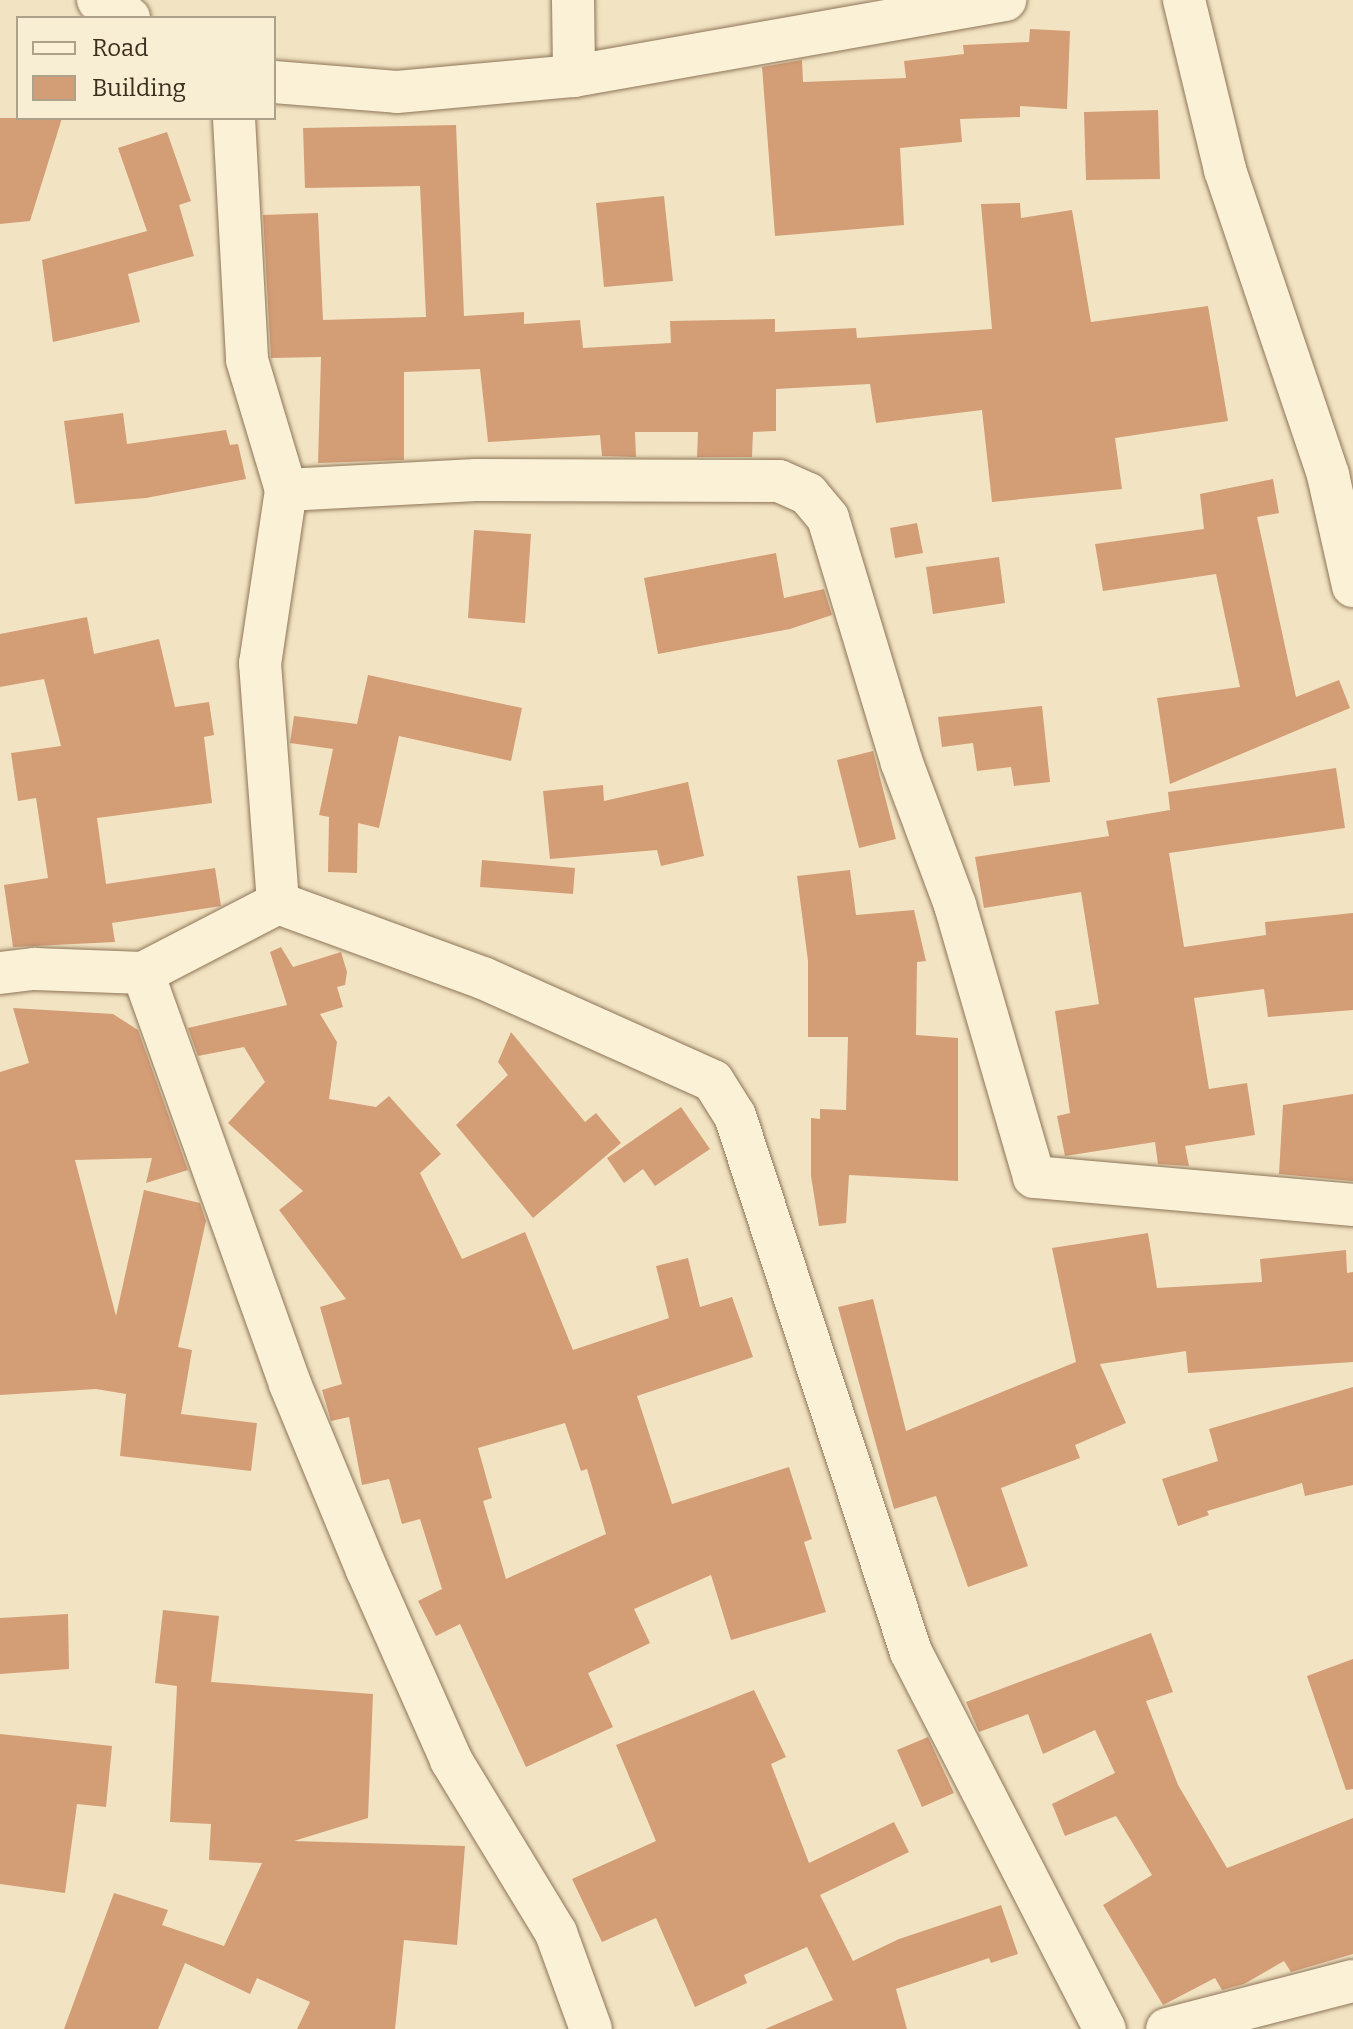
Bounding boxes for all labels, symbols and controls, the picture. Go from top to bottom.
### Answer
legend [16,16,276,120]
text: Road [92,34,148,62]
text: Building [92,74,186,102]

